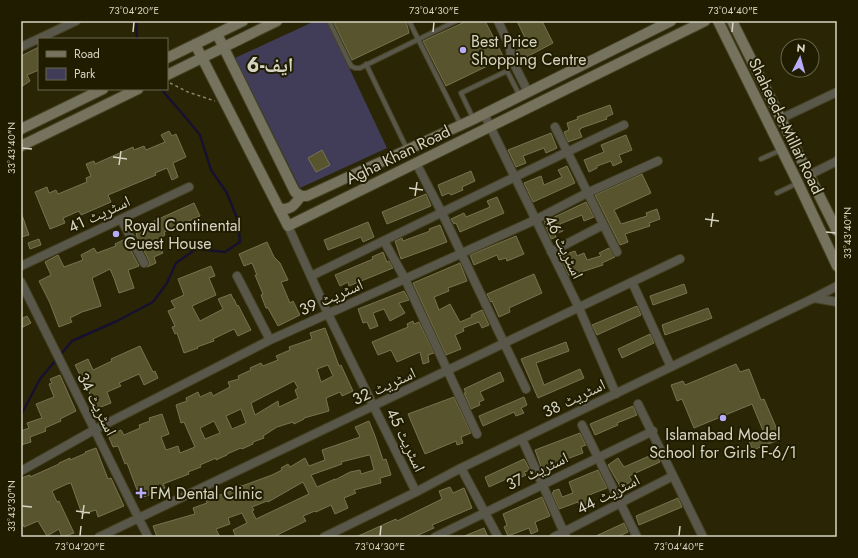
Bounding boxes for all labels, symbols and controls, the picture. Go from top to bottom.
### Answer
text: 73°04'20"E [109,3,159,18]
text: 73°04'30"E [409,3,459,18]
text: 73°04'40"E [708,3,758,18]
place label: Best Price Shopping Centre [471,30,587,71]
legend [38,38,168,90]
north arrow [780,38,820,78]
text: N [796,40,806,56]
text: Road [74,45,100,63]
marker: Best Price Shopping Centre [458,45,468,55]
district label: ایف-6 [246,51,294,80]
street label: Shaheed-e-Millat Road [743,54,829,198]
text: Park [74,65,96,83]
street label: Agha Khan Road [342,120,454,190]
text: 33°43'40"N [4,122,19,174]
street label: اسٹریٹ 41 [64,190,134,238]
text: 33°43'40"N [840,207,855,259]
street label: اسٹریٹ 46 [539,211,589,283]
place label: Royal Continental Guest House [124,214,241,255]
marker: Royal Continental Guest House [111,229,121,239]
street label: اسٹریٹ 39 [295,273,367,321]
street label: اسٹریٹ 32 [348,361,420,411]
street label: اسٹریٹ 34 [71,368,123,440]
street label: اسٹریٹ 38 [539,373,609,423]
street label: اسٹریٹ 45 [381,404,431,476]
marker: Islamabad Model School for Girls F-6/1 [718,413,728,423]
place label: Islamabad Model School for Girls F-6/1 [649,423,797,464]
street label: اسٹریٹ 37 [502,446,572,496]
street label: اسٹریٹ 44 [572,468,644,520]
text: 33°43'30"N [4,480,19,532]
place label: FM Dental Clinic [150,482,262,505]
marker: FM Dental Clinic [135,487,147,499]
text: 73°04'20"E [55,539,105,554]
text: 73°04'30"E [355,539,405,554]
text: 73°04'40"E [654,539,704,554]

